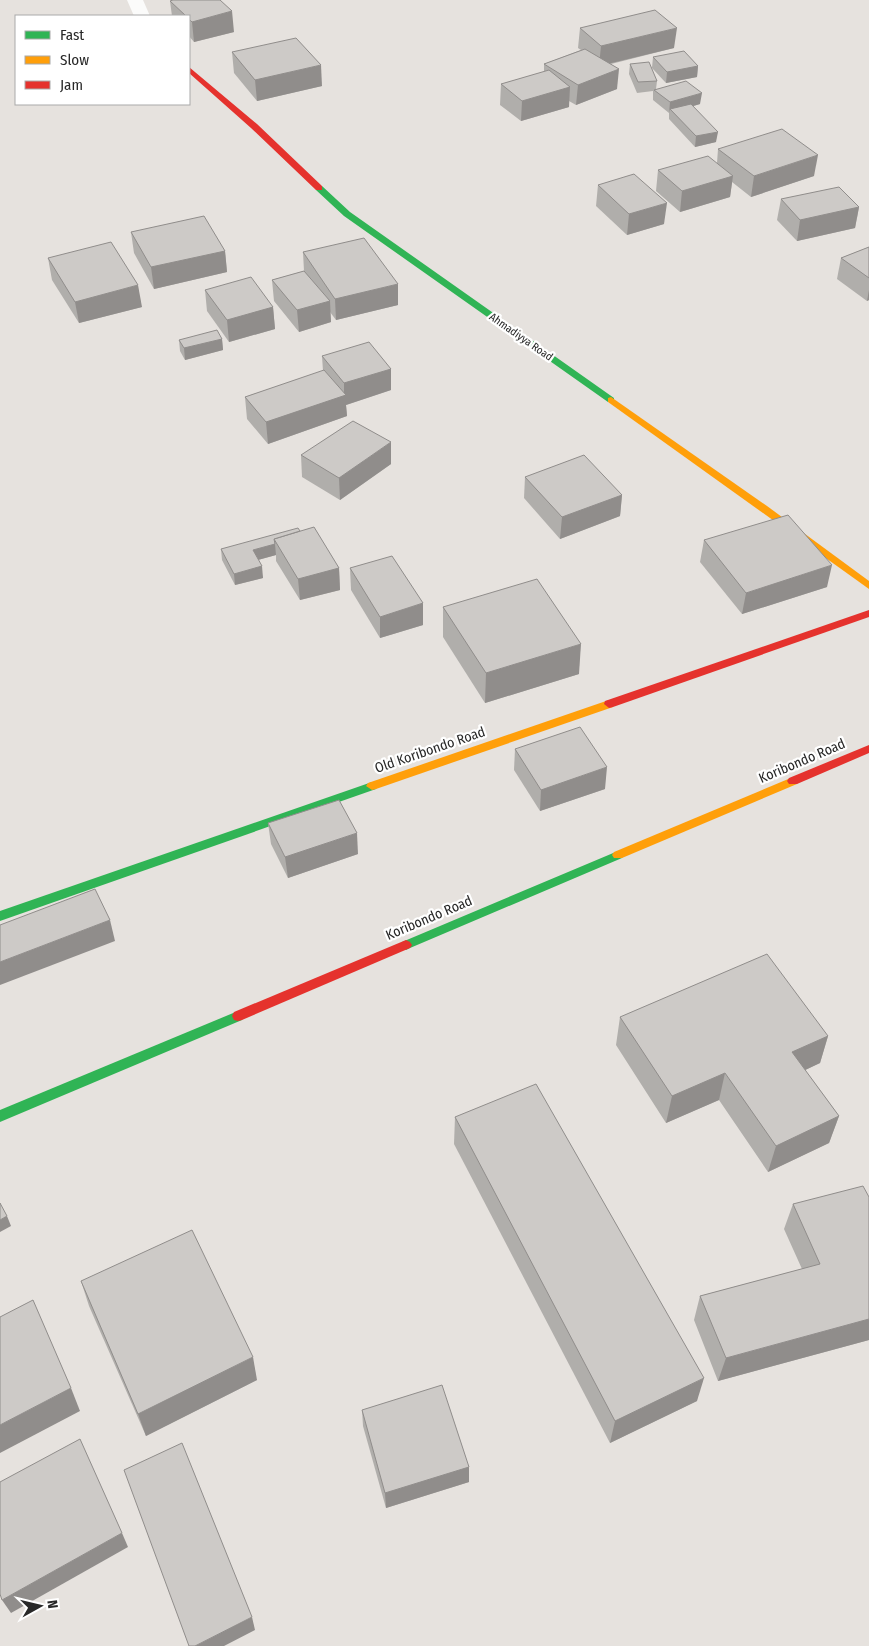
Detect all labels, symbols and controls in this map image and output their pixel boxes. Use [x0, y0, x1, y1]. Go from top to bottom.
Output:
legend [15, 15, 190, 105]
text: Fast [60, 26, 84, 44]
text: Slow [60, 51, 89, 69]
text: Jam [60, 76, 83, 94]
street label: Ahmadiyya Road [487, 310, 555, 364]
street label: Old Koribondo Road [373, 723, 487, 777]
street label: Koribondo Road [756, 735, 848, 787]
street label: Koribondo Road [383, 892, 475, 944]
north arrow [15, 1581, 65, 1631]
text: N [43, 1599, 61, 1610]

